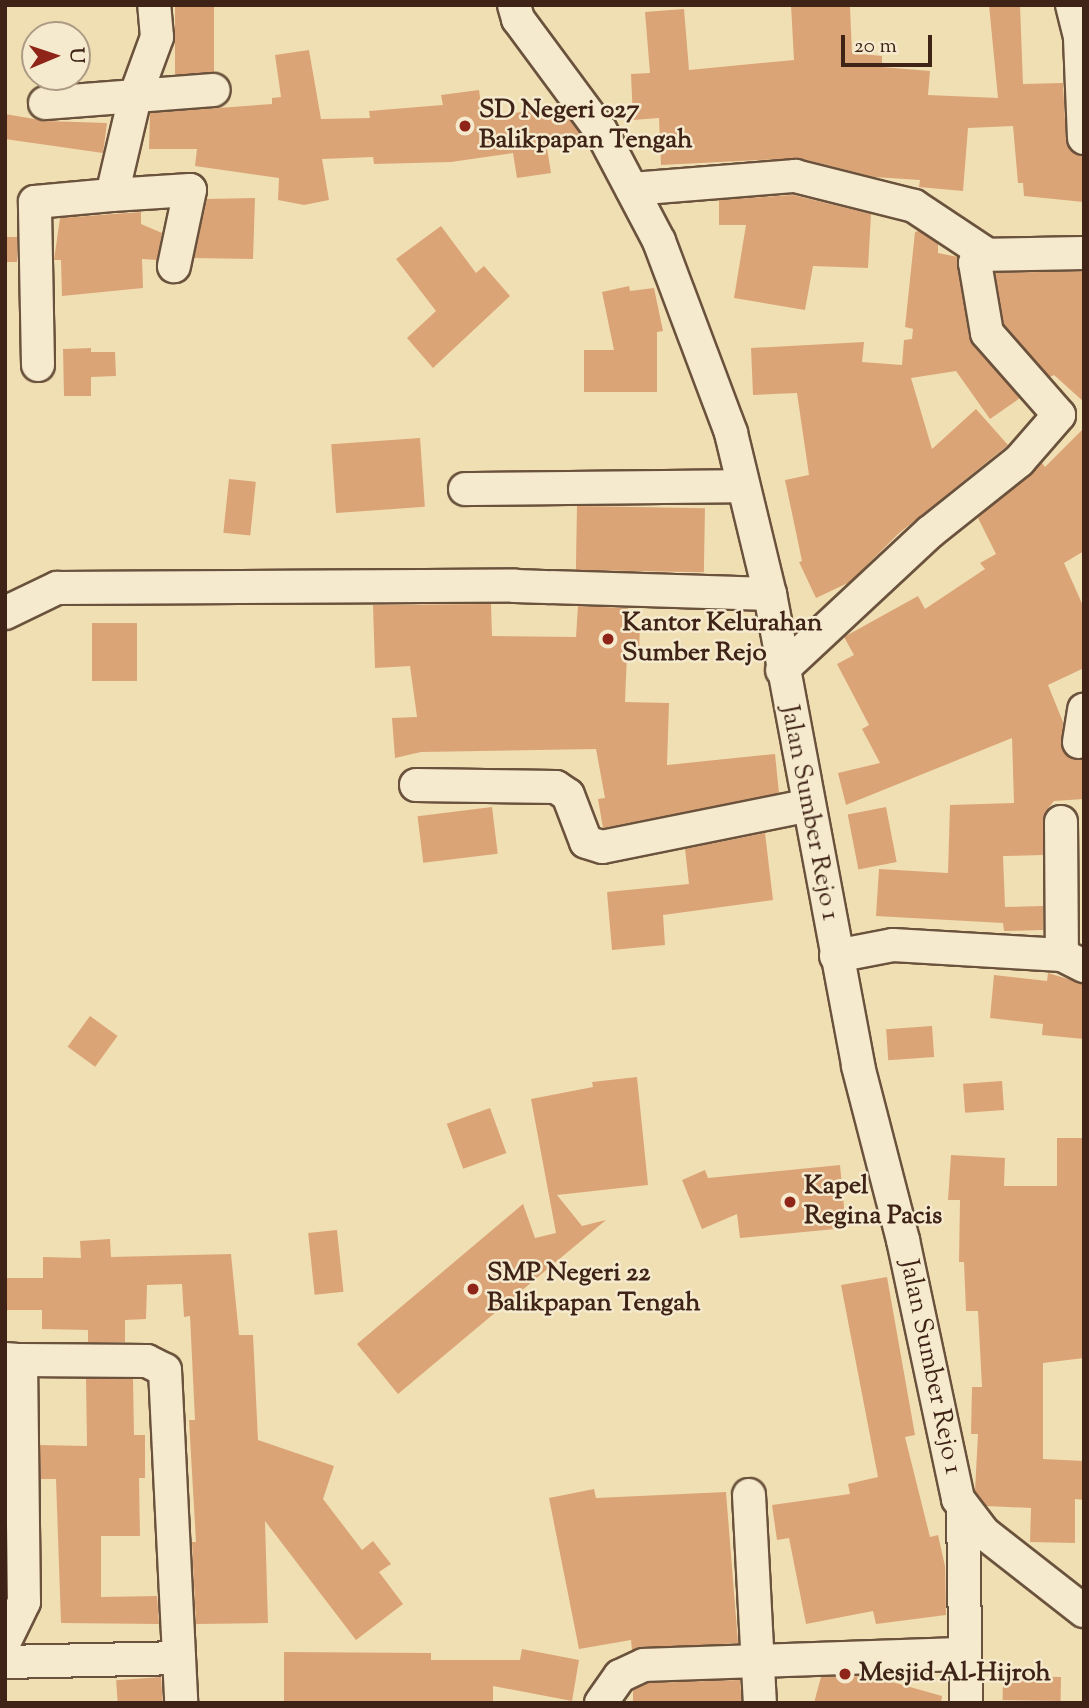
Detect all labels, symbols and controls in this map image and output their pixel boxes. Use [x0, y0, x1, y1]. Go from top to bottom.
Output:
north arrow [21, 21, 91, 91]
scale bar [844, 21, 935, 65]
text: 20 m [854, 32, 897, 62]
text: U [62, 47, 89, 64]
place label: SD Negeri 027 Balikpapan Tengah [479, 95, 693, 156]
marker: SD Negeri 027 Balikpapan Tengah [457, 118, 473, 134]
place label: Kantor Kelurahan Sumber Rejo [622, 608, 822, 670]
marker: Kantor Kelurahan Sumber Rejo [600, 631, 616, 647]
street label: Jalan Sumber Rejo 1 [773, 703, 845, 923]
place label: Kapel Regina Pacis [804, 1171, 942, 1232]
marker: Kapel Regina Pacis [782, 1194, 798, 1210]
street label: Jalan Sumber Rejo 1 [892, 1257, 968, 1477]
place label: SMP Negeri 22 Balikpapan Tengah [487, 1258, 701, 1320]
marker: SMP Negeri 22 Balikpapan Tengah [465, 1281, 481, 1297]
place label: Mesjid Al-Hijroh [859, 1658, 1051, 1690]
marker: Mesjid Al-Hijroh [837, 1666, 853, 1682]

